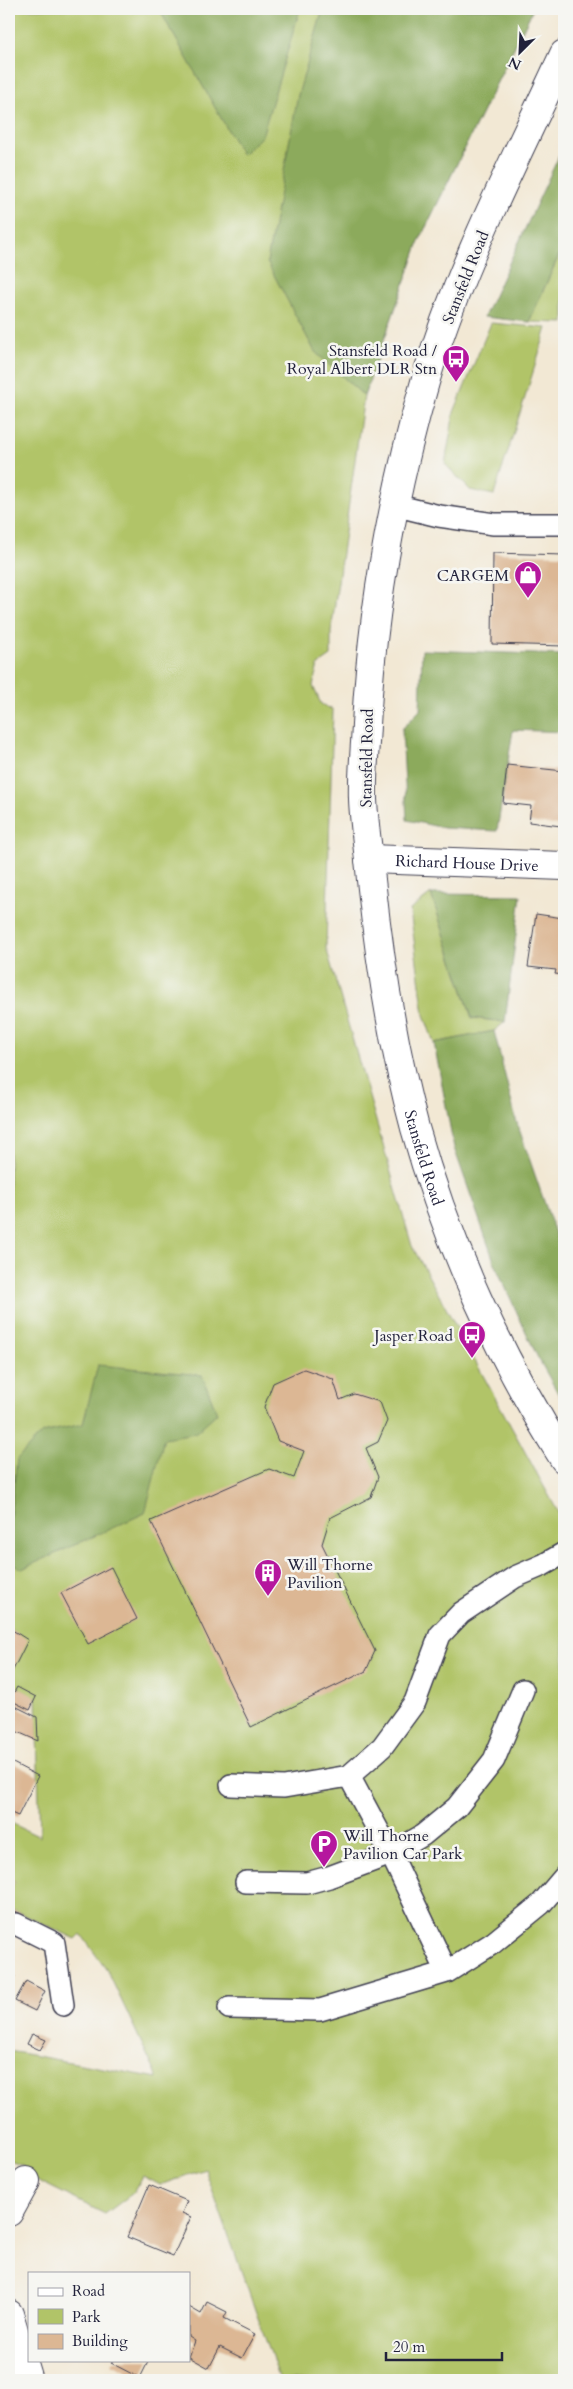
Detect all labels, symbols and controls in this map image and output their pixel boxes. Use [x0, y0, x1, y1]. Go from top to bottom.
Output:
north arrow [496, 28, 546, 78]
text: N [505, 52, 524, 75]
street label: Stansfeld Road [437, 227, 495, 327]
place label: Stansfeld Road / Royal Albert DLR Stn [287, 340, 438, 380]
bus stop icon: Stansfeld Road / Royal Albert DLR Stn [441, 344, 471, 383]
shop icon: CARGEM [513, 560, 543, 599]
place label: CARGEM [437, 565, 509, 587]
street label: Stansfeld Road [355, 708, 379, 808]
street label: Richard House Drive [395, 850, 539, 877]
street label: Stansfeld Road [399, 1108, 449, 1209]
bus stop icon: Jasper Road [457, 1320, 487, 1359]
place label: Jasper Road [372, 1325, 453, 1347]
place label: Will Thorne Pavilion [286, 1554, 373, 1594]
building icon: Will Thorne Pavilion [253, 1558, 283, 1597]
place label: Will Thorne Pavilion Car Park [342, 1825, 463, 1865]
parking icon: Will Thorne Pavilion Car Park [309, 1829, 339, 1868]
legend [28, 2272, 190, 2362]
text: Road [72, 2281, 105, 2301]
text: Park [72, 2307, 101, 2327]
scale bar [386, 2329, 502, 2361]
text: Building [72, 2331, 128, 2351]
text: 20 m [393, 2337, 425, 2357]

